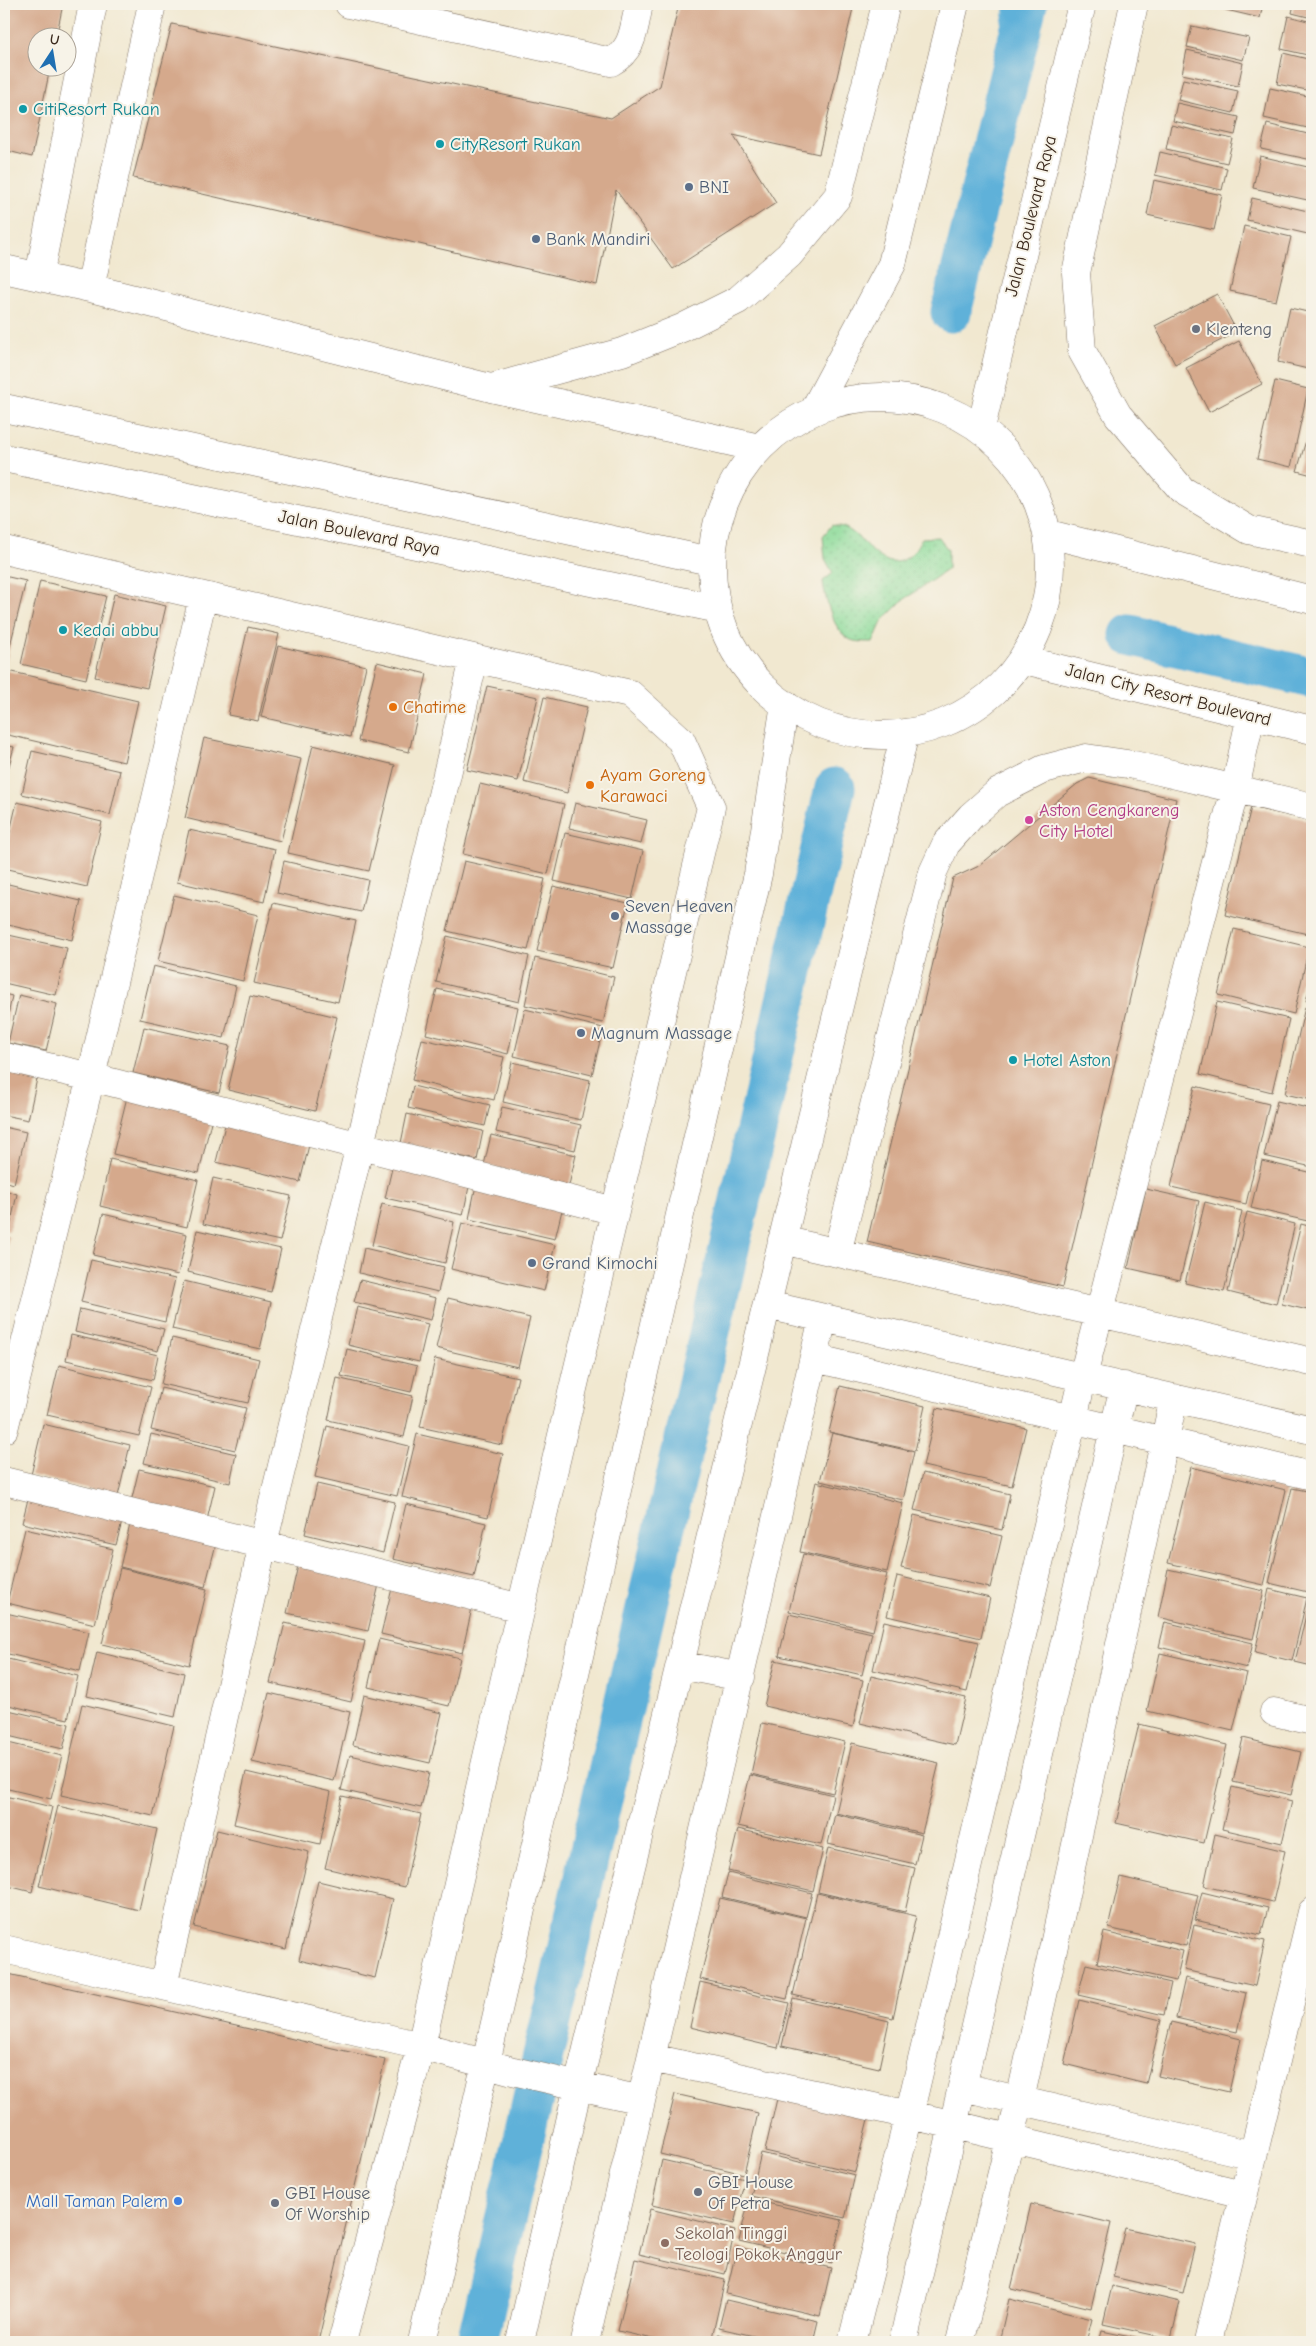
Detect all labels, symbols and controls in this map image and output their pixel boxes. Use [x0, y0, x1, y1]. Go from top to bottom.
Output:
north arrow [28, 28, 78, 78]
text: U [48, 30, 61, 49]
place label: CitiResort Rukan [33, 99, 160, 120]
marker: CitiResort Rukan [17, 103, 29, 115]
street label: Jalan Boulevard Raya [1001, 133, 1061, 299]
place label: CityResort Rukan [450, 134, 581, 155]
marker: CityResort Rukan [434, 138, 446, 150]
place label: BNI [699, 177, 729, 198]
marker: BNI [683, 181, 695, 193]
place label: Bank Mandiri [546, 229, 650, 250]
marker: Bank Mandiri [530, 233, 542, 245]
place label: Klenteng [1206, 319, 1272, 340]
marker: Klenteng [1190, 323, 1202, 335]
street label: Jalan Boulevard Raya [276, 506, 442, 560]
place label: Kedai abbu [73, 620, 159, 641]
marker: Kedai abbu [57, 624, 69, 636]
street label: Jalan City Resort Boulevard [1063, 659, 1273, 731]
place label: Chatime [403, 697, 466, 718]
marker: Chatime [387, 701, 399, 713]
place label: Ayam Goreng Karawaci [600, 765, 706, 807]
marker: Ayam Goreng Karawaci [584, 779, 596, 791]
place label: Aston Cengkareng City Hotel [1039, 800, 1180, 842]
marker: Aston Cengkareng City Hotel [1023, 814, 1035, 826]
place label: Seven Heaven Massage [625, 896, 734, 938]
marker: Seven Heaven Massage [609, 910, 621, 922]
place label: Magnum Massage [591, 1023, 732, 1044]
marker: Magnum Massage [575, 1027, 587, 1039]
place label: Hotel Aston [1023, 1050, 1111, 1071]
marker: Hotel Aston [1007, 1054, 1019, 1066]
place label: Grand Kimochi [542, 1253, 657, 1274]
marker: Grand Kimochi [526, 1257, 538, 1269]
place label: GBI House Of Petra [708, 2172, 793, 2214]
place label: GBI House Of Worship [285, 2183, 370, 2225]
marker: GBI House Of Petra [692, 2186, 704, 2198]
place label: Mall Taman Palem [26, 2191, 168, 2212]
marker: Mall Taman Palem [172, 2195, 184, 2207]
marker: GBI House Of Worship [269, 2197, 281, 2209]
place label: Sekolah Tinggi Teologi Pokok Anggur [675, 2223, 843, 2265]
marker: Sekolah Tinggi Teologi Pokok Anggur [659, 2237, 671, 2249]

